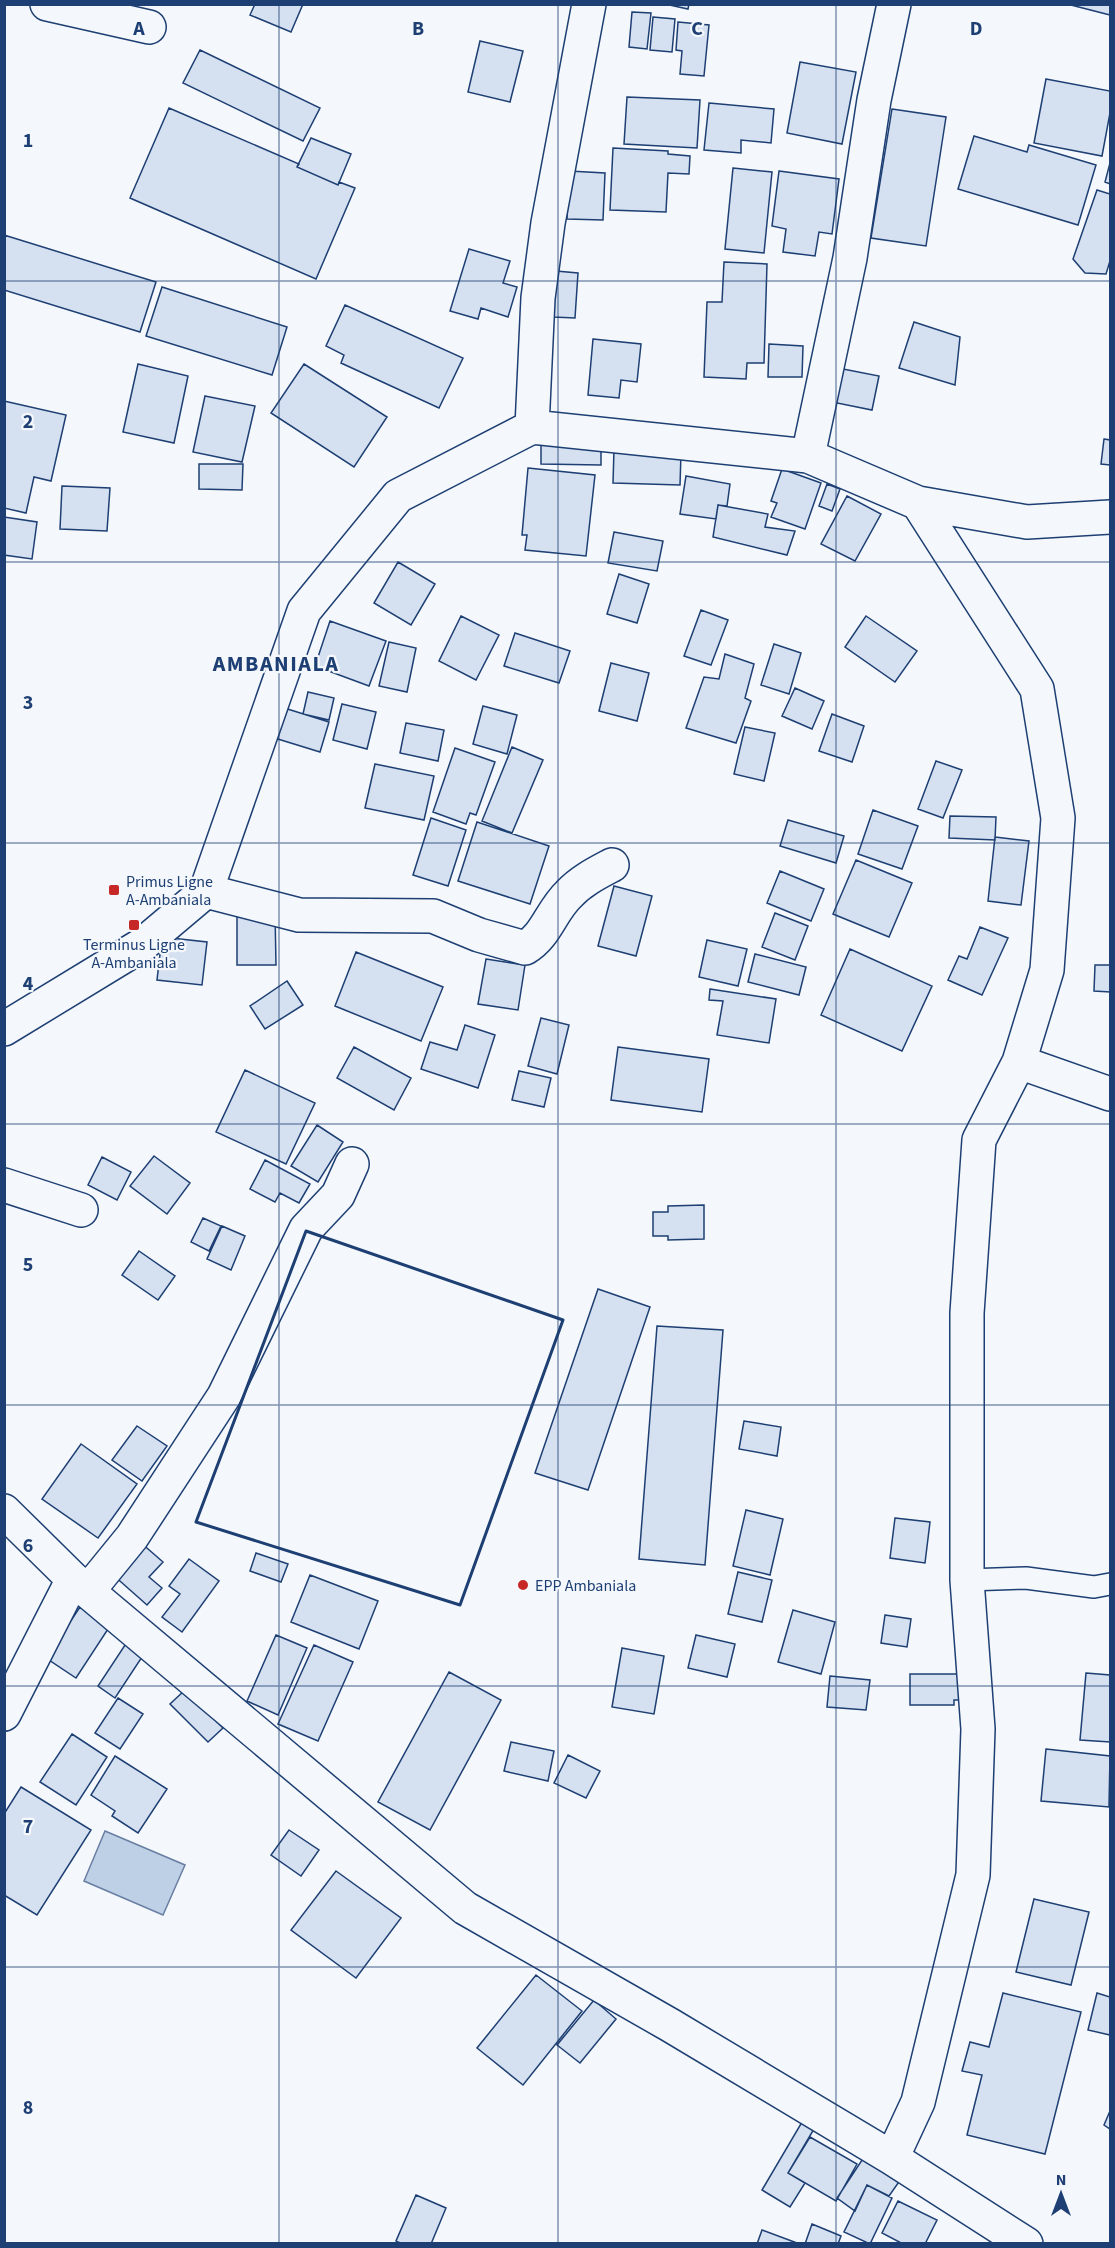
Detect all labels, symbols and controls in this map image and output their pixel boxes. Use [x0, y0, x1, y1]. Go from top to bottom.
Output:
text: A [132, 15, 145, 43]
text: B [412, 15, 424, 43]
text: C [691, 15, 703, 43]
text: D [970, 15, 982, 43]
text: 1 [23, 127, 33, 155]
text: 2 [23, 408, 33, 436]
district label: AMBANIALA [212, 648, 339, 680]
text: 3 [23, 689, 33, 717]
place label: Primus Ligne A-Ambaniala [126, 871, 213, 911]
marker: Primus Ligne A-Ambaniala [107, 883, 121, 897]
marker: Terminus Ligne A-Ambaniala [127, 918, 141, 932]
place label: Terminus Ligne A-Ambaniala [83, 934, 185, 974]
text: 4 [23, 970, 34, 998]
text: 5 [23, 1251, 33, 1279]
text: 6 [23, 1532, 33, 1560]
place label: EPP Ambaniala [535, 1575, 636, 1597]
marker: EPP Ambaniala [516, 1578, 530, 1592]
text: 7 [23, 1813, 33, 1841]
text: 8 [23, 2094, 33, 2122]
north arrow [1031, 2164, 1091, 2224]
text: N [1056, 2169, 1066, 2191]

